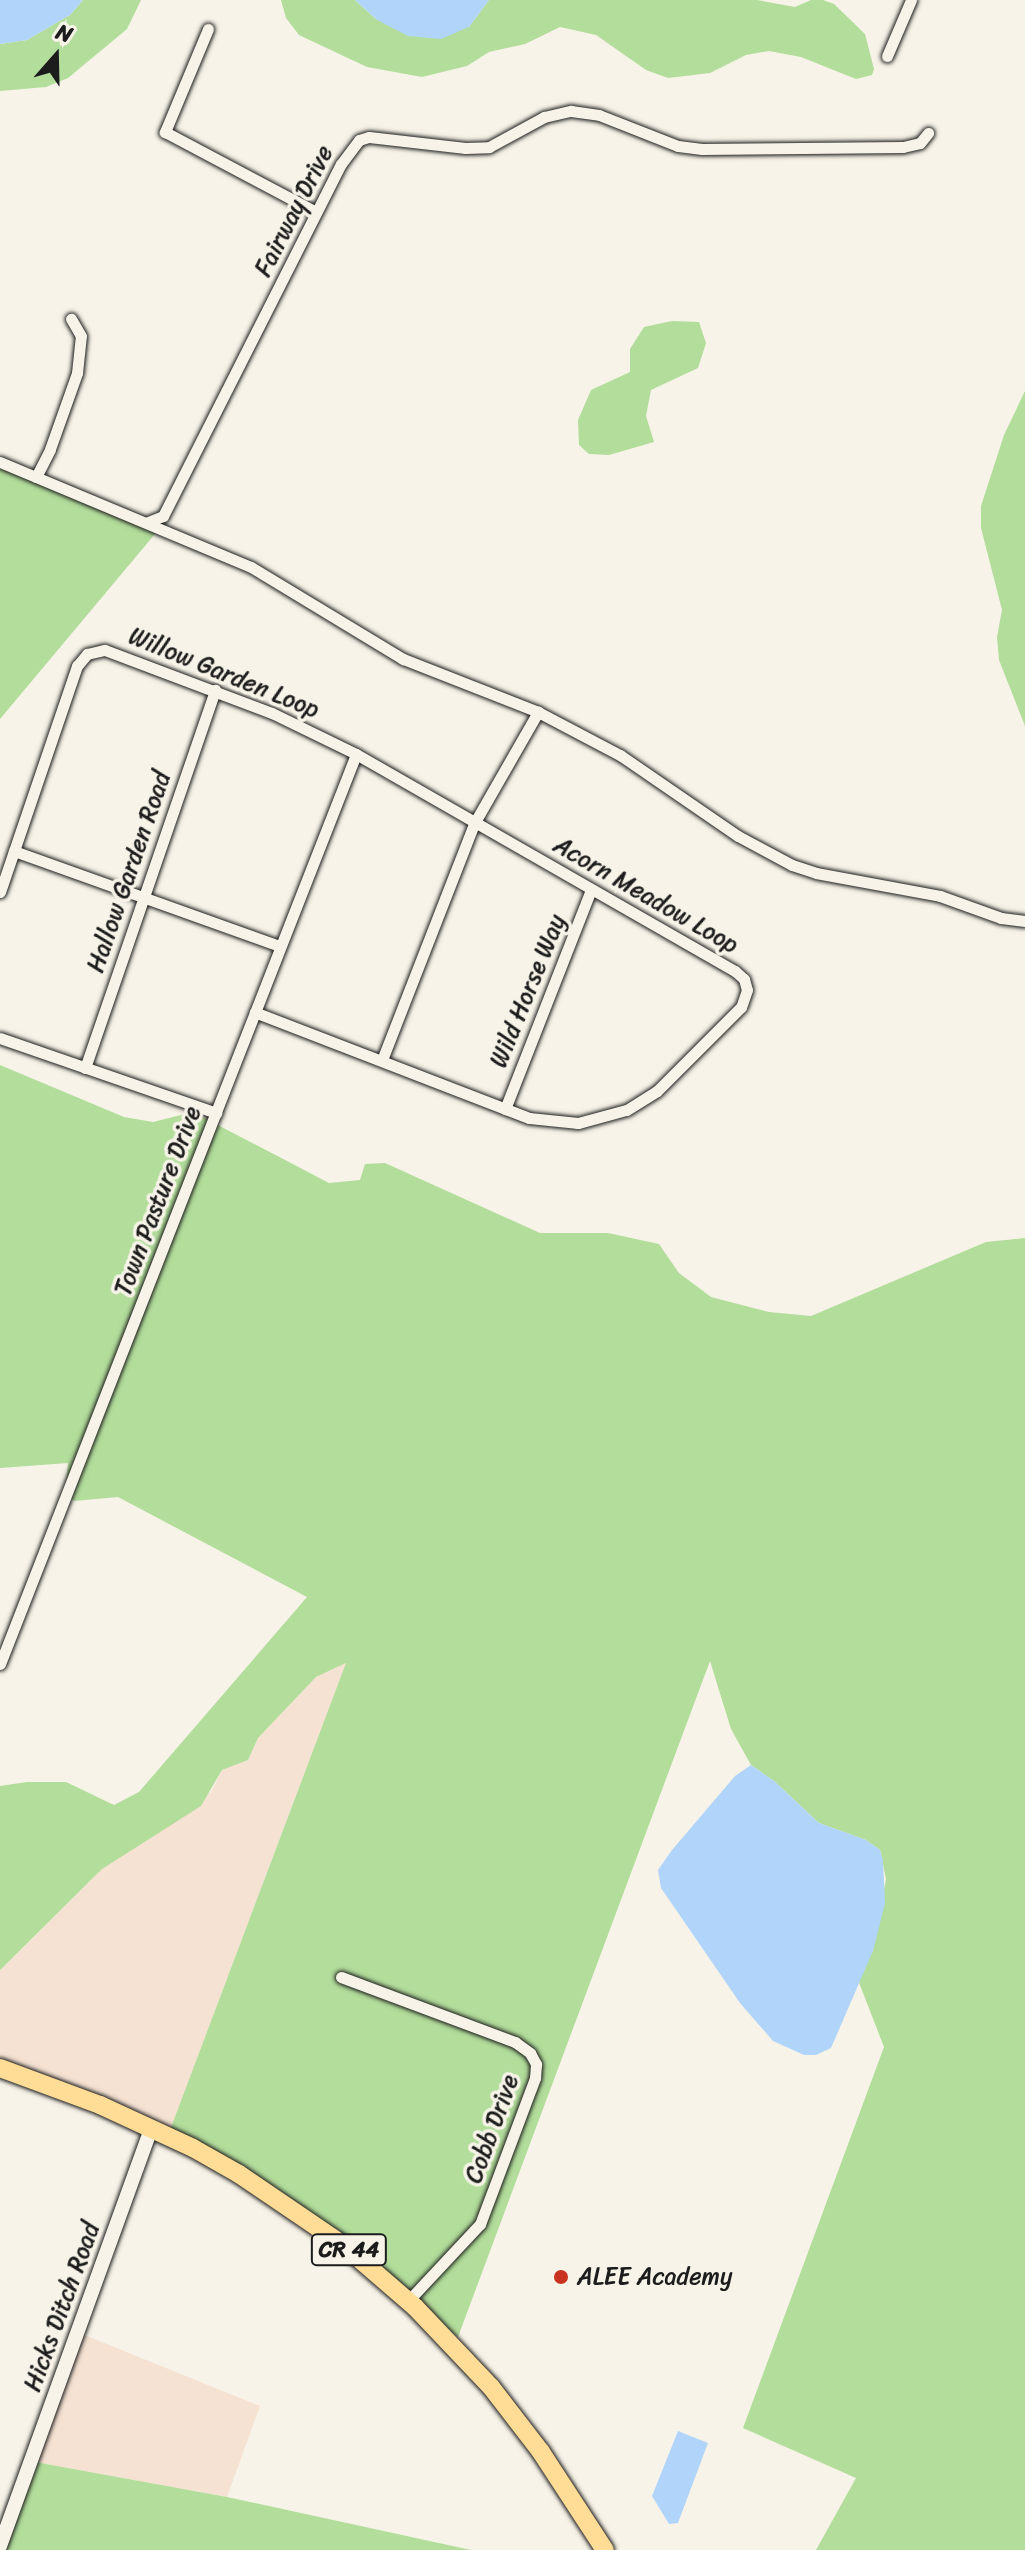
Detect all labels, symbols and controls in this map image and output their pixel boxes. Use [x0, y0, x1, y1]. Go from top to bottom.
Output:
text: N [51, 12, 78, 54]
north arrow [16, 16, 96, 96]
street label: Fairway Drive [249, 141, 339, 281]
street label: Willow Garden Loop [124, 622, 324, 724]
street label: Hallow Garden Road [81, 768, 177, 976]
street label: Acorn Meadow Loop [549, 830, 743, 960]
street label: Wild Horse Way [484, 910, 572, 1072]
street label: Town Pasture Drive [108, 1101, 208, 1301]
street label: Cobb Drive [459, 2071, 525, 2187]
street label: Hicks Ditch Road [18, 2218, 106, 2396]
road number: CR 44 [309, 2232, 389, 2268]
place label: ALEE Academy [577, 2263, 732, 2291]
marker: ALEE Academy [552, 2268, 570, 2286]

